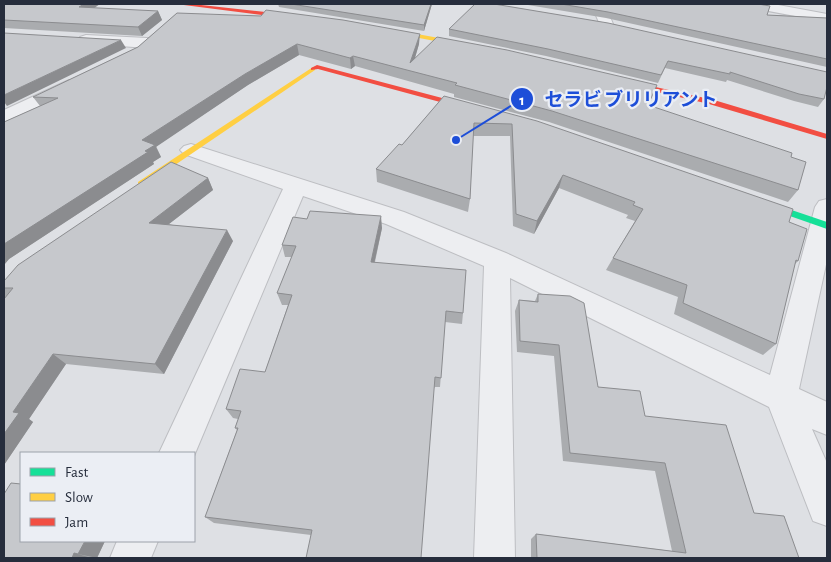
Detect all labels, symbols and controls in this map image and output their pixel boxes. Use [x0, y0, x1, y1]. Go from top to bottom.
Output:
callout: セラビ ブリリアント [509, 82, 728, 116]
text: セラビ ブリリアント [544, 89, 718, 110]
text: 1 [519, 93, 525, 108]
legend [20, 452, 195, 542]
text: Fast [65, 465, 89, 480]
text: Slow [65, 490, 93, 505]
text: Jam [65, 515, 88, 530]

